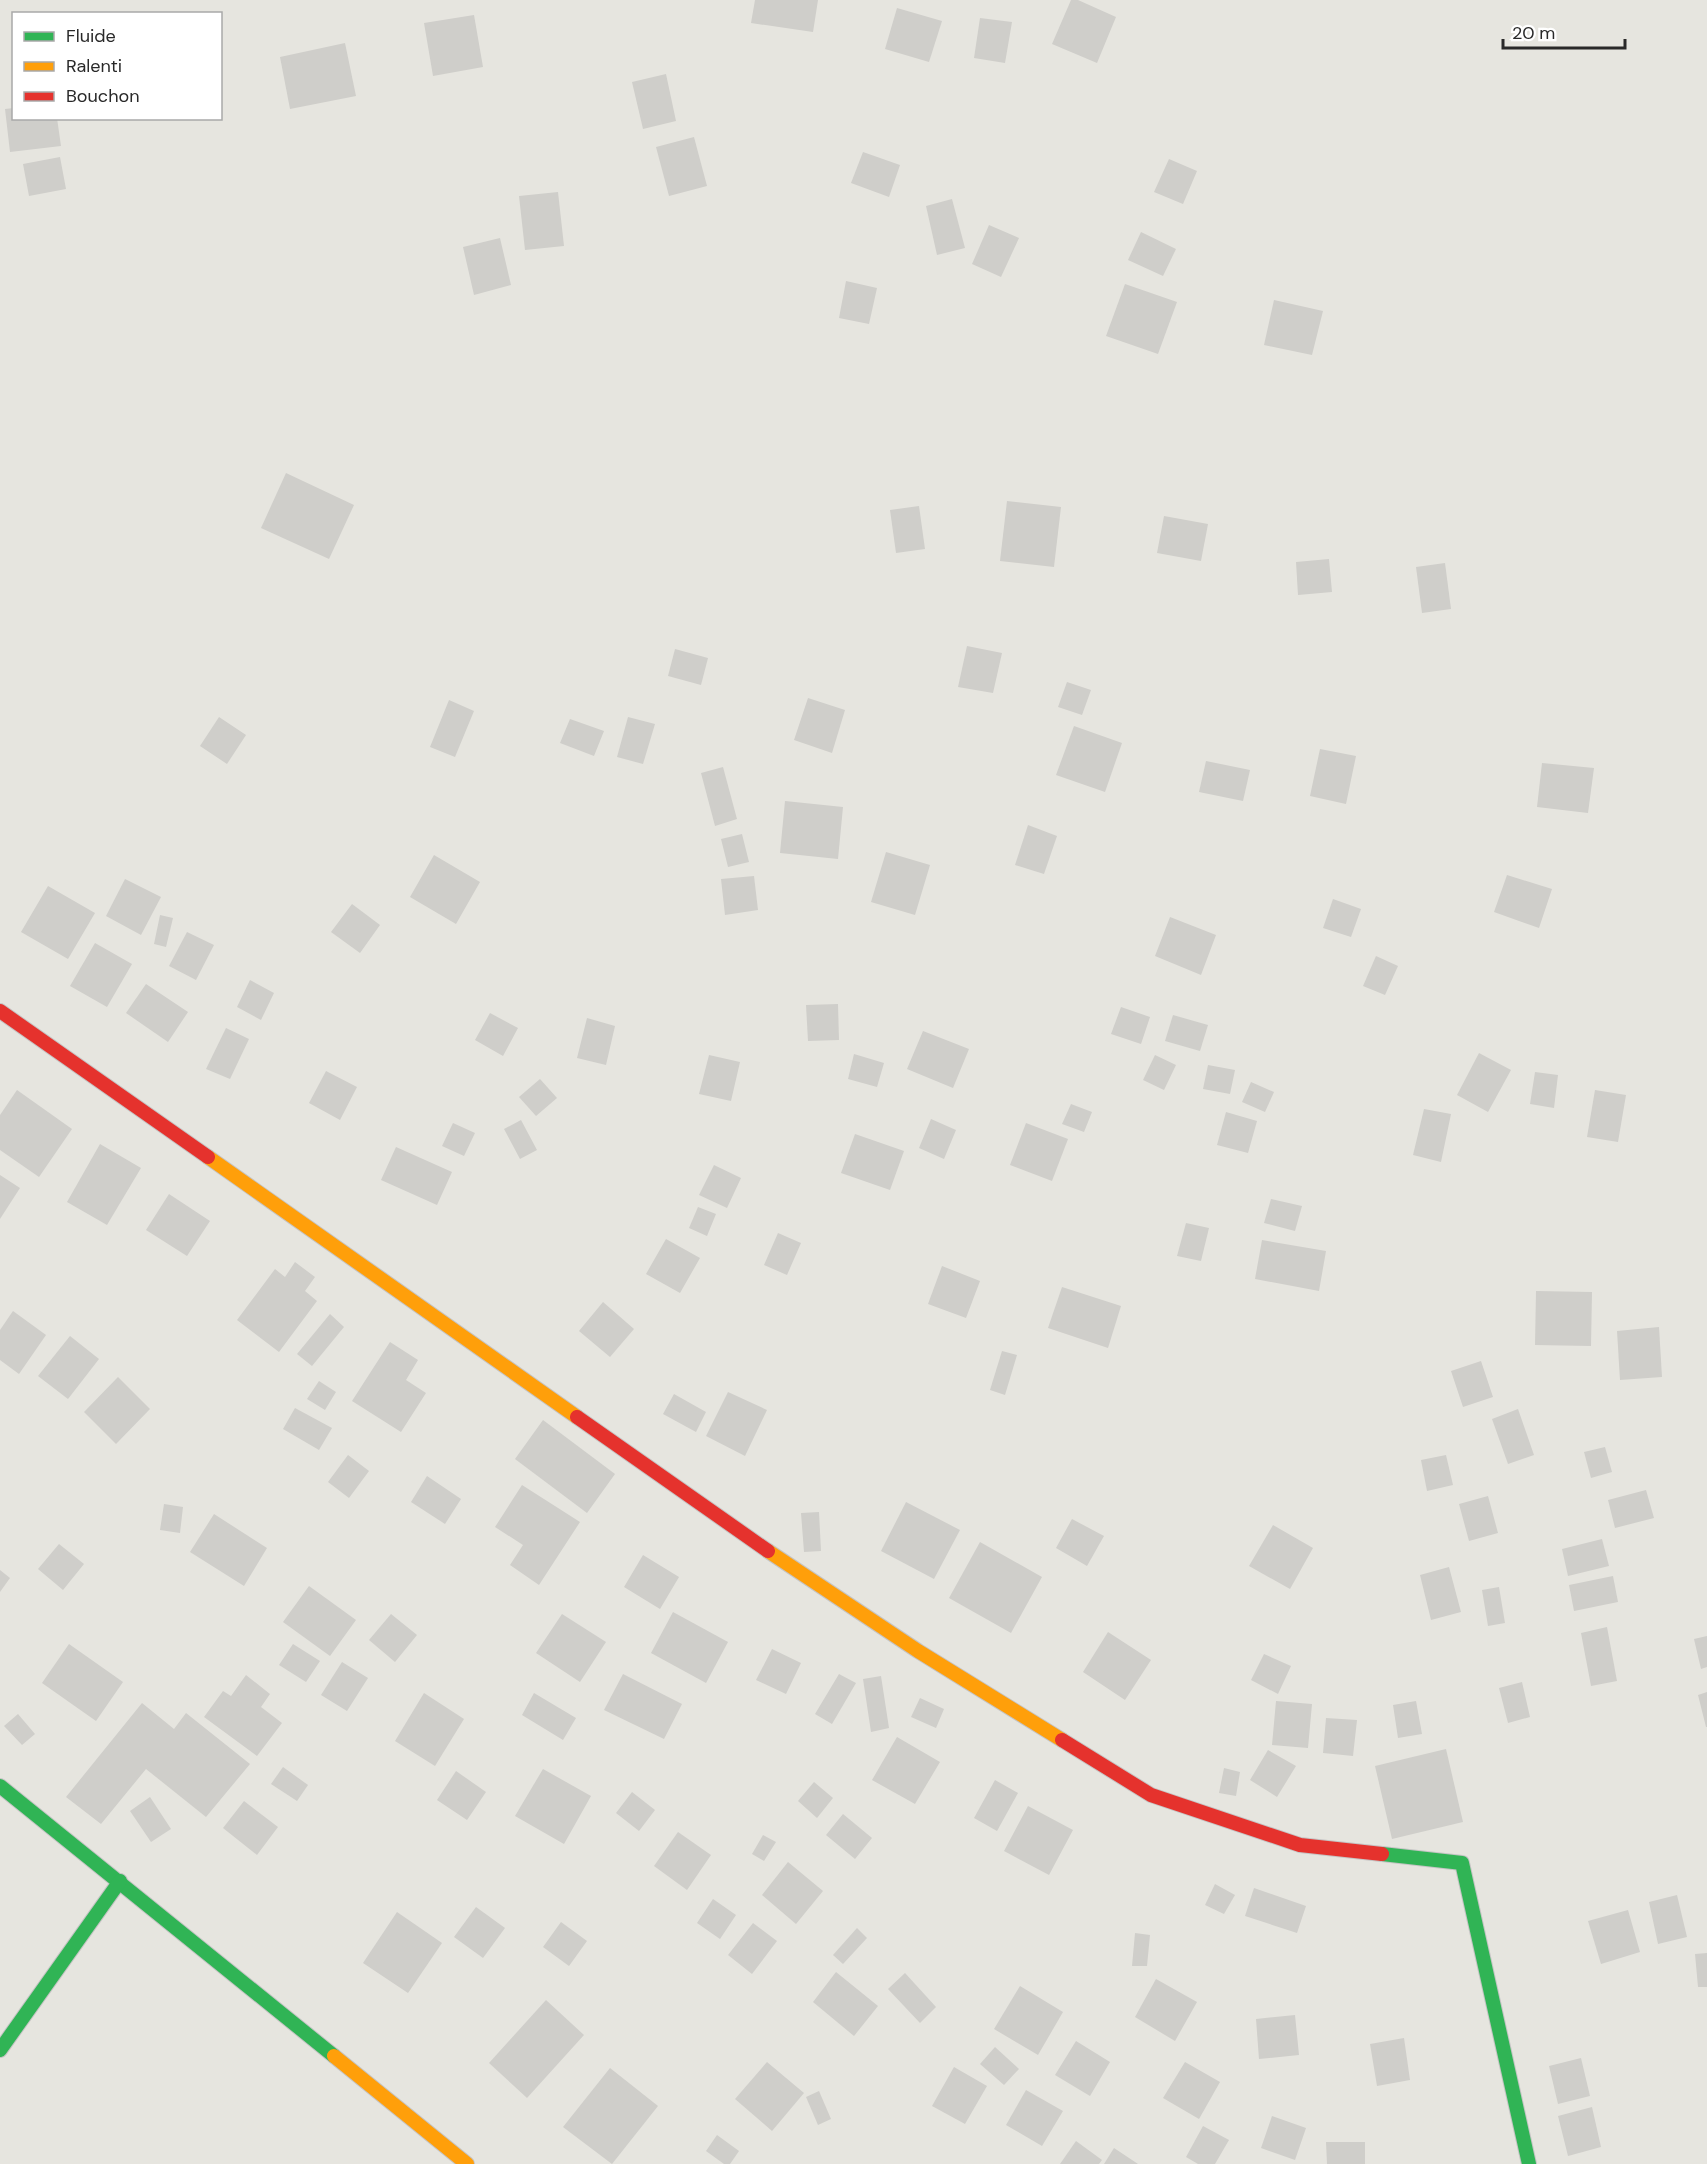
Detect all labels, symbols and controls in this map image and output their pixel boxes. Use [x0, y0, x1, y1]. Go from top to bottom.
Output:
legend [12, 12, 222, 120]
scale bar [1503, 12, 1624, 50]
text: 20 m [1512, 21, 1555, 45]
text: Fluide [66, 24, 116, 48]
text: Ralenti [66, 54, 122, 78]
text: Bouchon [66, 84, 140, 108]

